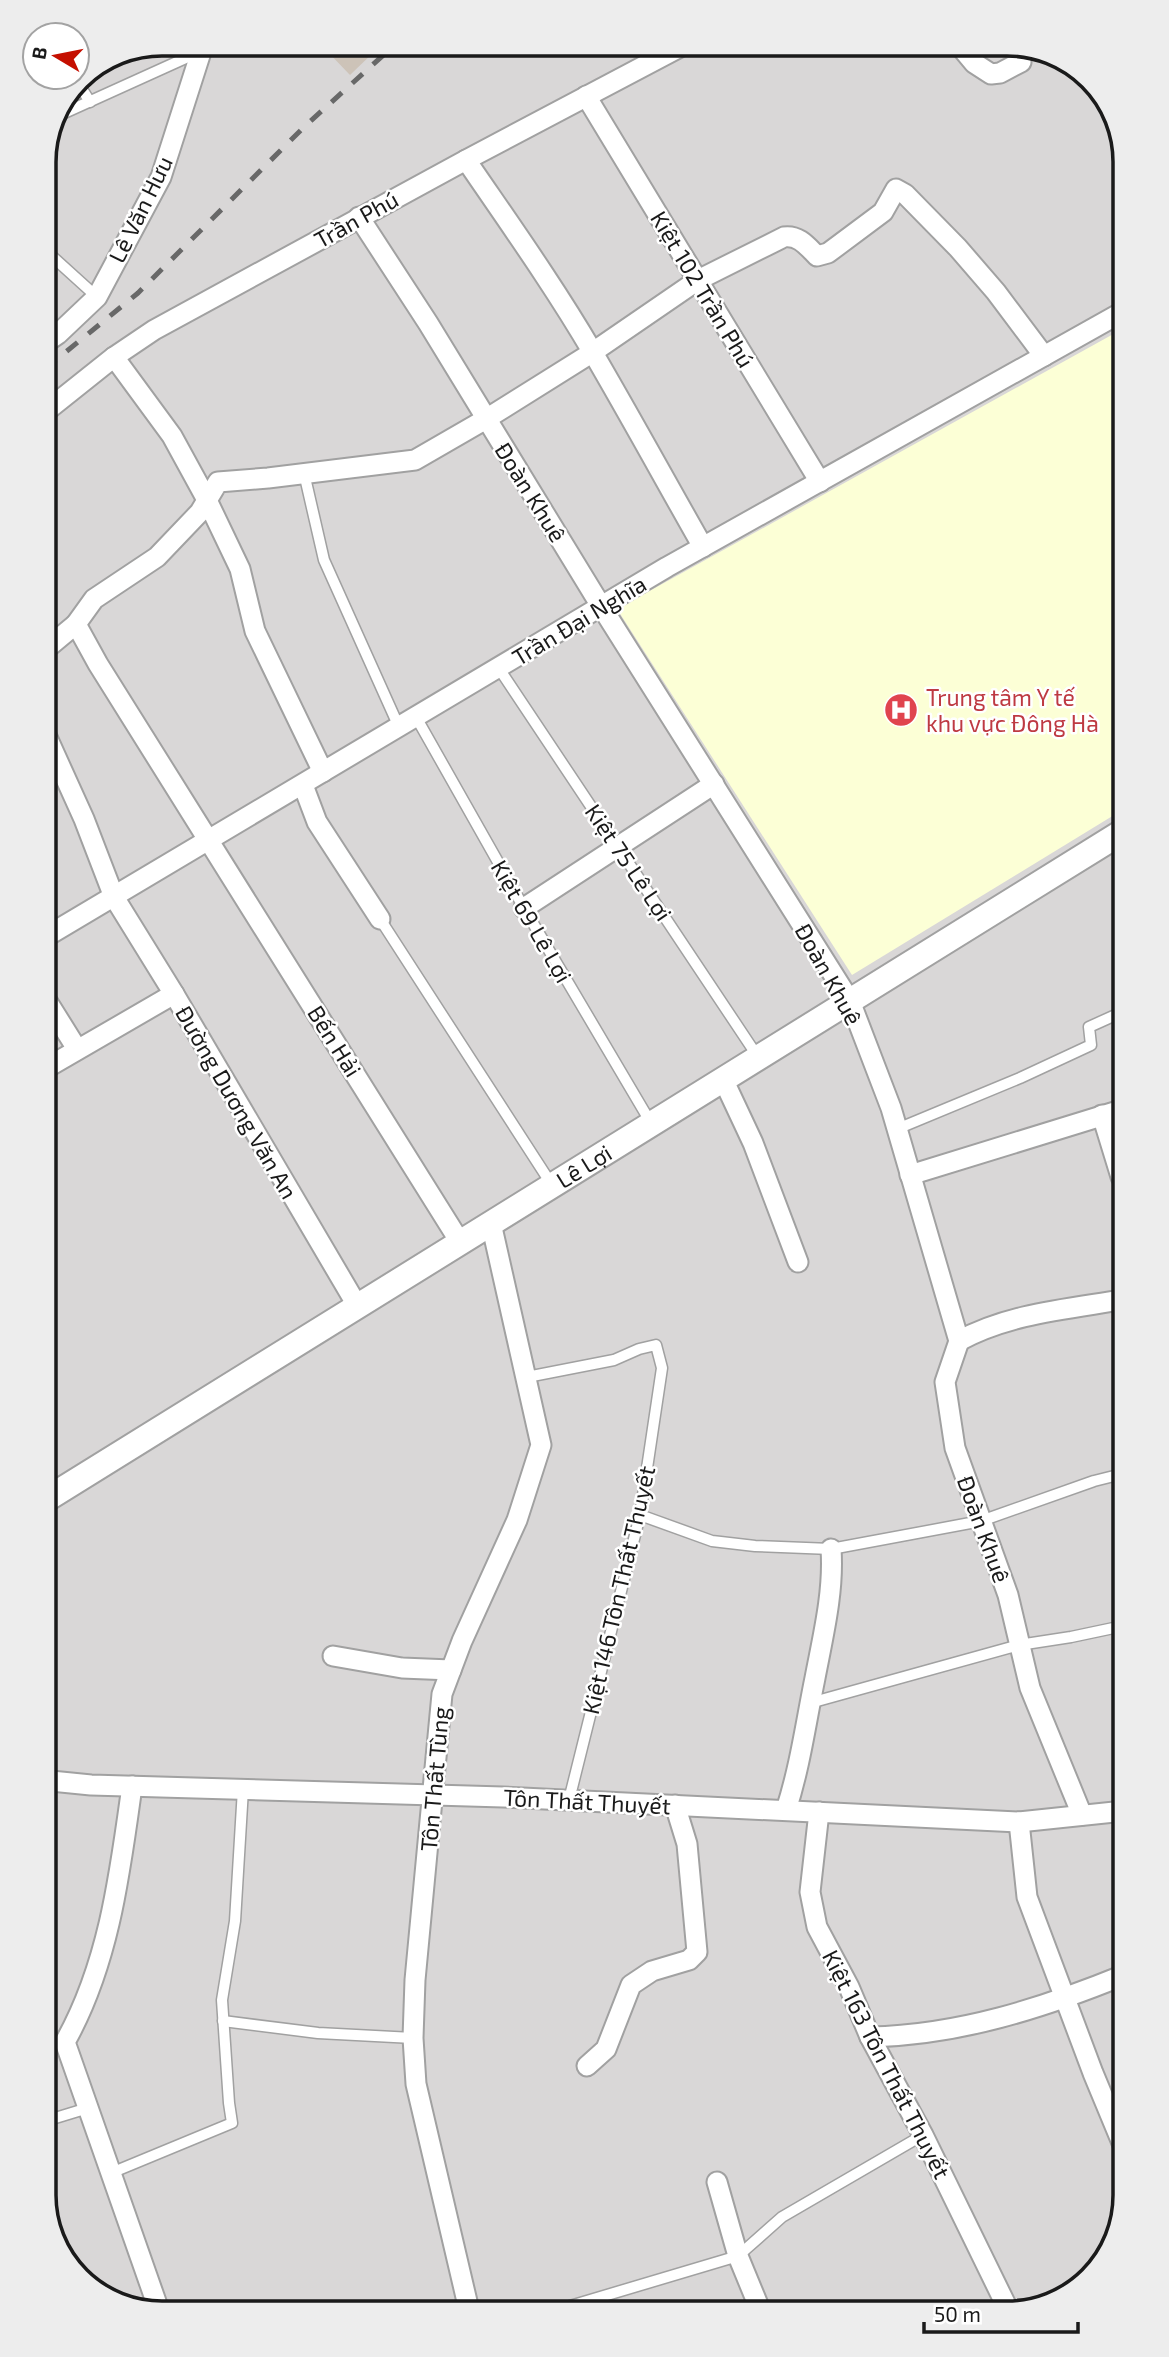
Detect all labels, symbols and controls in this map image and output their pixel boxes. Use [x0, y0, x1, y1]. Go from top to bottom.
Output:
north arrow [21, 21, 91, 91]
text: B [26, 45, 51, 61]
street label: Lê Văn Hưu [102, 151, 178, 267]
street label: Trần Phú [309, 185, 403, 253]
street label: Kiệt 102 Trần Phú [645, 206, 761, 372]
street label: Đoàn Khuê [489, 437, 573, 547]
street label: Trần Đại Nghĩa [507, 569, 651, 671]
place label: Trung tâm Y tế khu vực Đông Hà [926, 683, 1099, 737]
hospital icon: Trung tâm Y tế khu vực Đông Hà [882, 691, 920, 729]
street label: Kiệt 75 Lê Lợi [580, 798, 678, 926]
street label: Kiệt 69 Lê Lợi [486, 855, 578, 987]
street label: Đoàn Khuê [790, 918, 868, 1030]
street label: Đường Dương Văn An [170, 1000, 304, 1204]
street label: Bến Hải [302, 1000, 368, 1082]
street label: Lê Lợi [551, 1138, 617, 1194]
street label: Kiệt 146 Tôn Thất Thuyết [576, 1463, 660, 1717]
street label: Đoàn Khuê [952, 1472, 1016, 1586]
street label: Tôn Thất Tùng [414, 1705, 454, 1853]
street label: Tôn Thất Thuyết [503, 1783, 672, 1819]
street label: Kiệt 163 Tôn Thất Thuyết [817, 1945, 957, 2183]
scale bar [924, 2290, 1078, 2334]
text: 50 m [934, 2301, 981, 2326]

